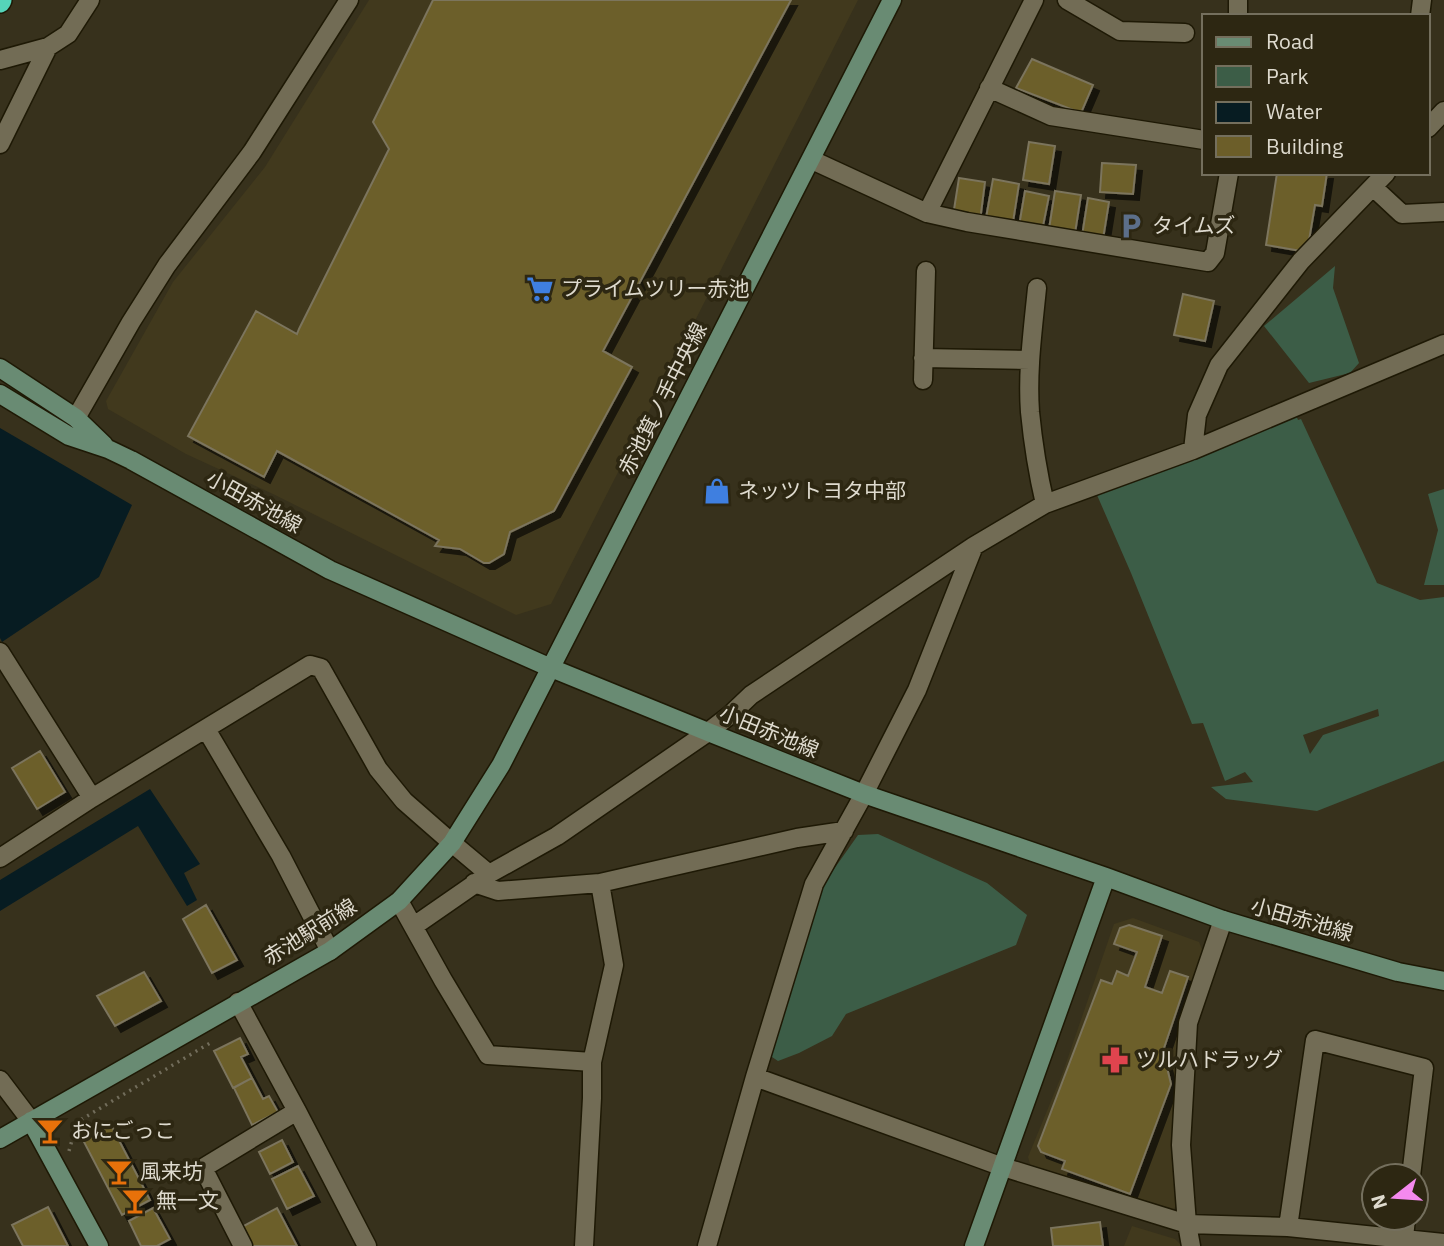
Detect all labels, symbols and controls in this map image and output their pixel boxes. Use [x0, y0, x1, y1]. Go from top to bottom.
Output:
legend [1202, 14, 1430, 175]
text: Road [1266, 27, 1314, 55]
text: Park [1266, 62, 1309, 90]
text: Water [1266, 97, 1323, 125]
text: Building [1266, 132, 1343, 160]
parking icon: タイムズ [1116, 211, 1146, 241]
place label: タイムズ [1152, 211, 1236, 239]
supermarket icon: プライムツリー赤池 [525, 274, 555, 304]
place label: プライムツリー赤池 [561, 274, 750, 302]
street label: 赤池箕ノ手中央線 [611, 317, 713, 480]
street label: 小田赤池線 [202, 463, 307, 539]
shop icon: ネッツトヨタ中部 [702, 476, 732, 506]
place label: ネッツトヨタ中部 [738, 476, 906, 504]
street label: 小田赤池線 [715, 698, 823, 764]
street label: 赤池駅前線 [258, 891, 361, 971]
street label: 小田赤池線 [1248, 891, 1357, 947]
pharmacy icon: ツルハドラッグ [1100, 1045, 1130, 1075]
place label: ツルハドラッグ [1136, 1045, 1283, 1073]
bar icon: おにごっこ [35, 1116, 65, 1146]
place label: おにごっこ [71, 1116, 176, 1144]
bar icon: 風来坊 [104, 1157, 134, 1187]
place label: 風来坊 [140, 1157, 203, 1185]
north arrow [1360, 1162, 1430, 1232]
bar icon: 無一文 [120, 1186, 150, 1216]
place label: 無一文 [156, 1186, 219, 1214]
text: N [1365, 1192, 1392, 1212]

